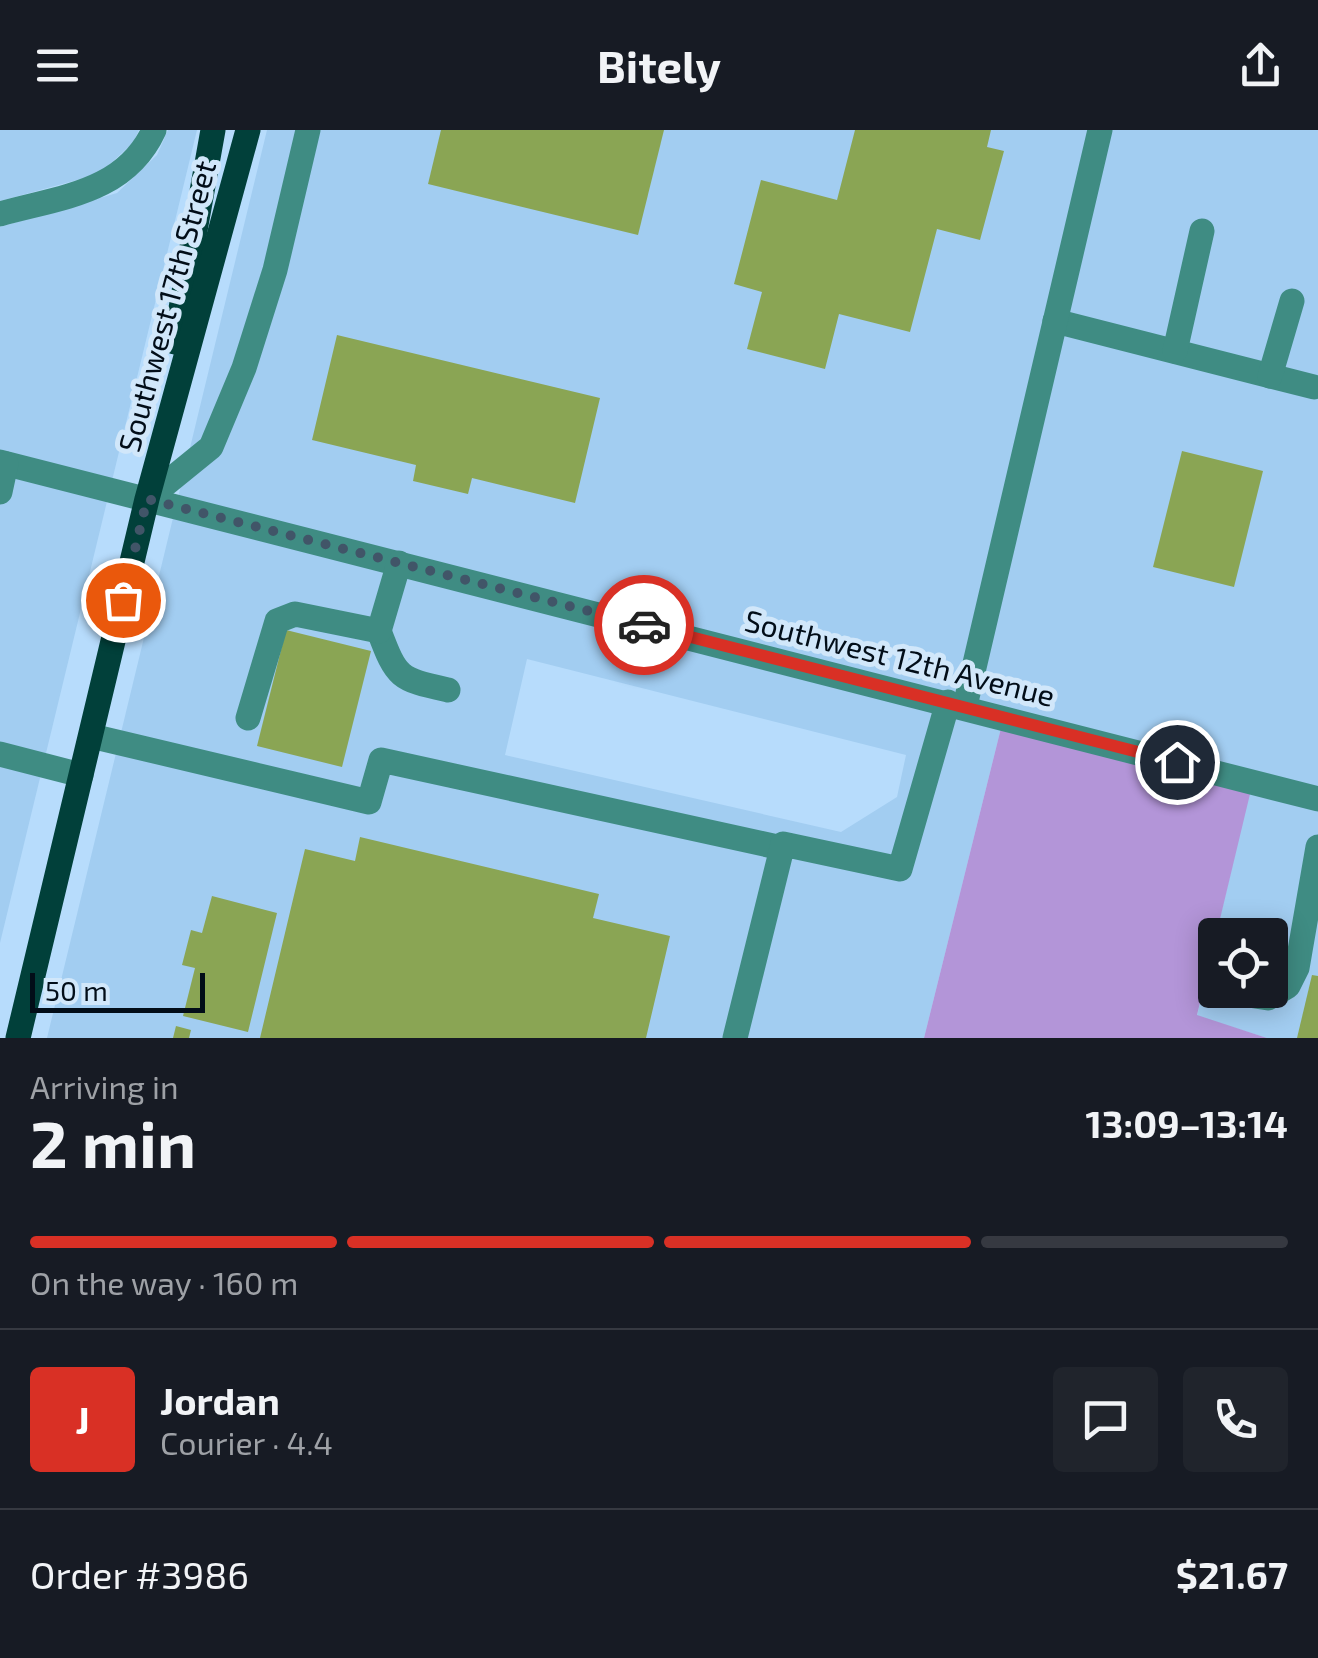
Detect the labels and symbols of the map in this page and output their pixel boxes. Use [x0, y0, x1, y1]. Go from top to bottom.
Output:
street label: Southwest 17th Street [110, 156, 222, 456]
pin [81, 558, 166, 643]
courier [594, 575, 694, 675]
street label: Southwest 12th Avenue [741, 601, 1059, 713]
pin [1135, 720, 1220, 805]
scale bar [30, 968, 205, 1013]

